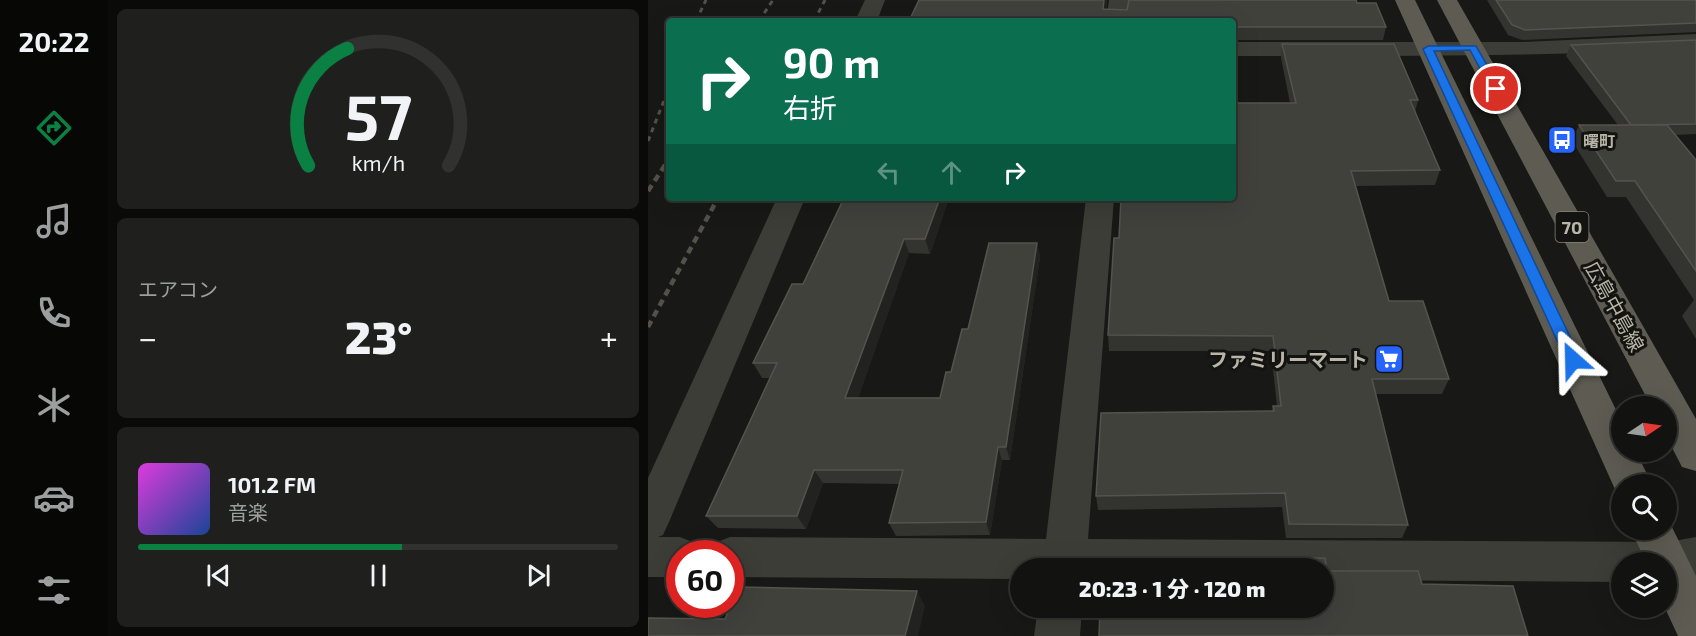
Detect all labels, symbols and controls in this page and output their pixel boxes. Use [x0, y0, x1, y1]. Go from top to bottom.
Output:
text: 20:22 [18, 25, 90, 57]
text: 90 m [783, 36, 880, 86]
icon: right [684, 42, 762, 120]
pin [1470, 63, 1521, 114]
icon: arrive [1479, 72, 1512, 105]
text: 57 [344, 78, 412, 153]
text: 右折 [783, 91, 837, 123]
icon: directions [33, 107, 75, 149]
bus stop icon: 曙町 [1546, 124, 1578, 156]
place label: 曙町 [1583, 131, 1615, 150]
text: km/h [351, 150, 405, 175]
icon: left [872, 156, 905, 189]
icon: ahead [935, 156, 968, 189]
icon: right [998, 156, 1031, 189]
icon: music [33, 200, 75, 242]
road number: 70 [1556, 212, 1588, 242]
street label: 広島中島線 [1580, 256, 1650, 356]
text: エアコン [138, 277, 218, 301]
icon: phone [33, 292, 75, 334]
text: 23° [345, 309, 412, 363]
text: − [138, 317, 157, 357]
text: + [600, 317, 618, 357]
position arrow [1541, 328, 1605, 392]
supermarket icon: ファミリーマート [1373, 343, 1405, 375]
place label: ファミリーマート [1208, 347, 1368, 371]
icon: climate [33, 384, 75, 426]
north arrow [1611, 396, 1677, 462]
map controls [1611, 396, 1677, 618]
text: 101.2 FM [228, 471, 316, 497]
button: search [1611, 474, 1677, 540]
icon: car [33, 477, 75, 519]
text: 音楽 [228, 500, 268, 524]
speed limit sign: 60 [666, 540, 744, 618]
button: layers [1611, 552, 1677, 618]
icon: previous [202, 559, 235, 592]
icon: pause [362, 559, 395, 592]
icon: next [522, 559, 555, 592]
icon: filters [33, 569, 75, 611]
text: 20:23 · 1 分 · 120 m [1079, 575, 1265, 601]

